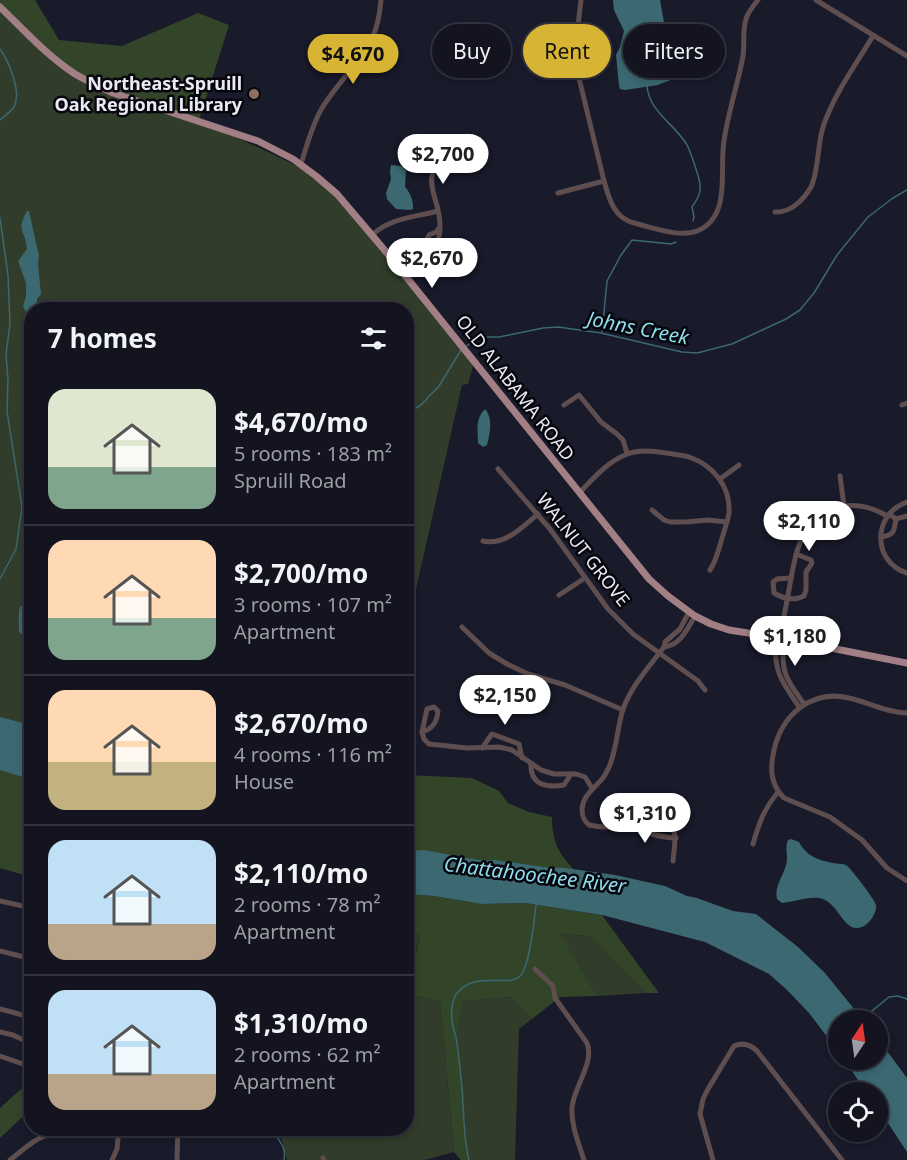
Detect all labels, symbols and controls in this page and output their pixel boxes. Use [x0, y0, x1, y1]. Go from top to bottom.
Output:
chip: Buy [432, 24, 511, 78]
chip: Rent [523, 24, 611, 78]
chip: Filters [623, 24, 725, 78]
pin: $4,670 [304, 34, 402, 85]
text: $4,670 [322, 40, 384, 67]
place label: Northeast-Spruill Oak Regional Library [54, 71, 243, 116]
marker: Northeast-Spruill Oak Regional Library [247, 87, 261, 101]
pin: $2,700 [394, 134, 492, 185]
text: $2,700 [412, 140, 474, 167]
pin: $2,670 [383, 238, 481, 289]
text: $2,670 [401, 244, 463, 271]
water label: Johns Creek [581, 304, 692, 351]
street label: OLD ALABAMA ROAD [451, 309, 580, 465]
text: 7 homes [48, 320, 157, 356]
icon: filters [357, 322, 390, 355]
text: $4,670/mo [234, 404, 368, 440]
icon: home [96, 413, 168, 485]
text: 5 rooms · 183 m² [234, 440, 392, 467]
text: Spruill Road [234, 467, 347, 494]
street label: WALNUT GROVE [532, 488, 636, 611]
pin: $2,110 [760, 501, 858, 552]
text: $2,110 [778, 507, 840, 534]
text: $2,700/mo [234, 555, 368, 591]
icon: home [96, 564, 168, 636]
text: 3 rooms · 107 m² [234, 591, 392, 618]
pin: $1,180 [746, 616, 844, 667]
text: Apartment [234, 618, 335, 645]
text: $1,180 [764, 622, 826, 649]
pin: $2,150 [456, 675, 554, 726]
text: $2,150 [474, 681, 536, 708]
text: $2,670/mo [234, 705, 368, 741]
icon: home [96, 714, 168, 786]
text: 4 rooms · 116 m² [234, 741, 392, 768]
text: House [234, 768, 294, 795]
pin: $1,310 [596, 793, 694, 844]
text: $1,310 [614, 799, 676, 826]
water label: Chattahoochee River [443, 850, 629, 899]
text: $2,110/mo [234, 855, 368, 891]
icon: home [96, 864, 168, 936]
text: 2 rooms · 78 m² [234, 891, 381, 918]
text: Apartment [234, 918, 335, 945]
text: $1,310/mo [234, 1005, 368, 1041]
north arrow [828, 1010, 888, 1070]
map controls [828, 1010, 888, 1142]
icon: home [96, 1014, 168, 1086]
text: 2 rooms · 62 m² [234, 1041, 381, 1068]
text: Apartment [234, 1068, 335, 1095]
button: locate [828, 1082, 888, 1142]

